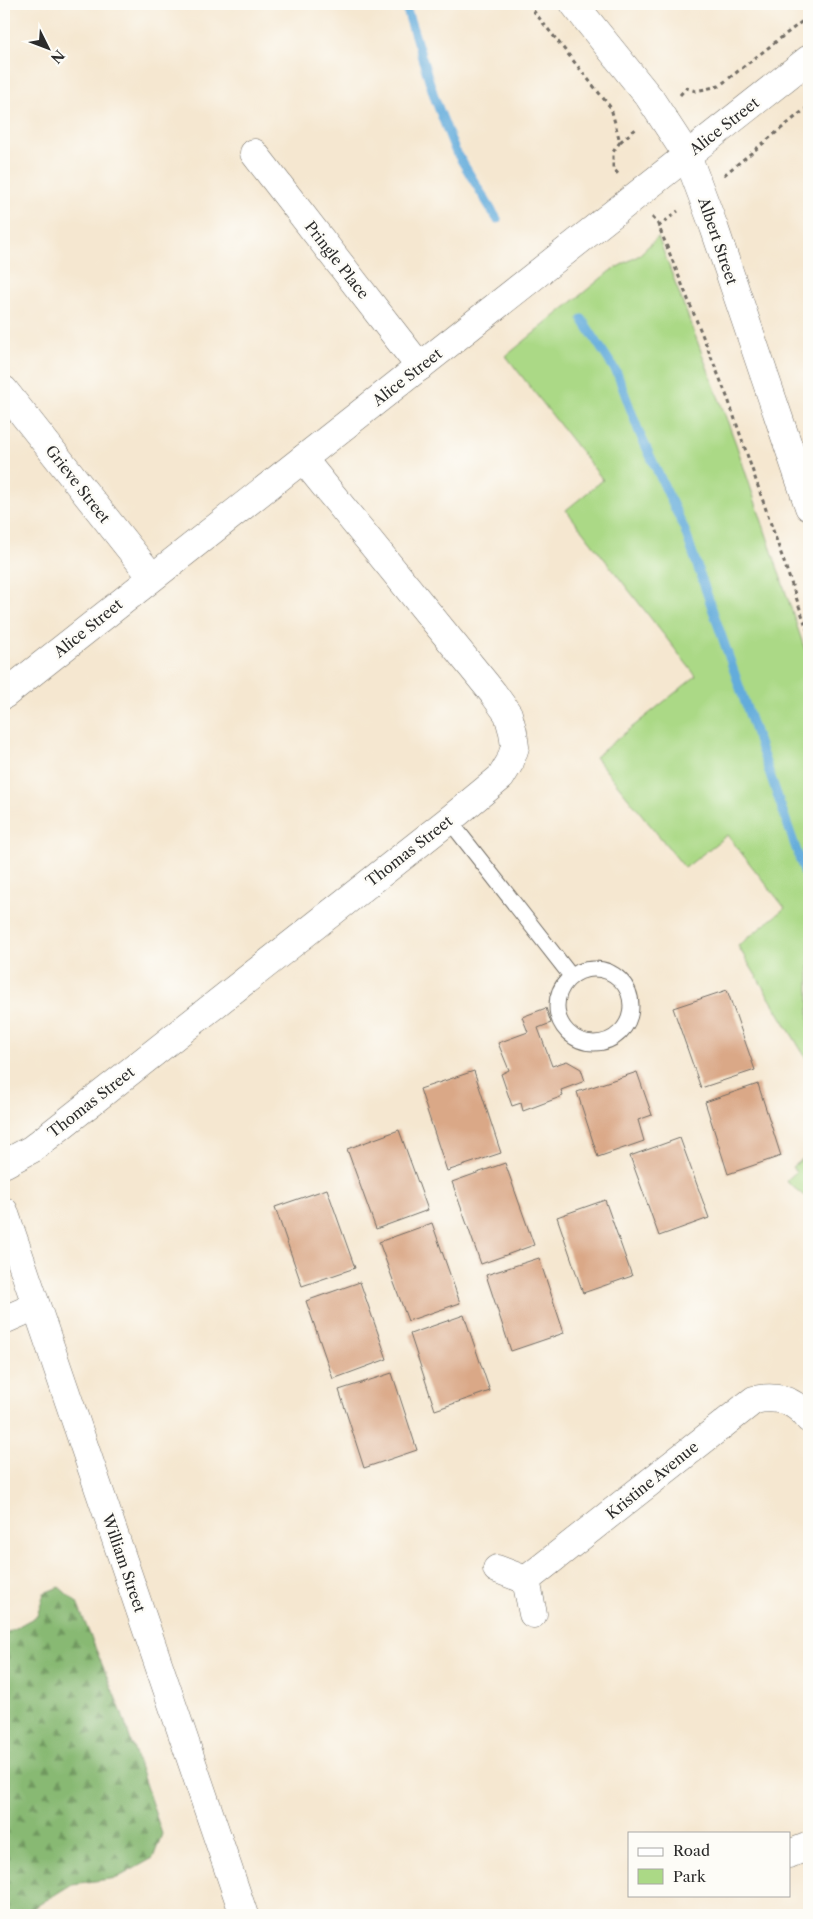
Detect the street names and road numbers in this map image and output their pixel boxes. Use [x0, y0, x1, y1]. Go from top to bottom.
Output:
street label: Alice Street [685, 93, 763, 160]
street label: Albert Street [694, 194, 742, 288]
street label: Pringle Place [301, 217, 373, 303]
street label: Alice Street [368, 344, 446, 411]
street label: Grieve Street [42, 441, 115, 527]
street label: Alice Street [49, 594, 127, 662]
street label: Thomas Street [362, 811, 457, 891]
street label: Thomas Street [44, 1062, 139, 1142]
street label: Kristine Avenue [602, 1437, 702, 1523]
street label: William Street [98, 1510, 150, 1615]

